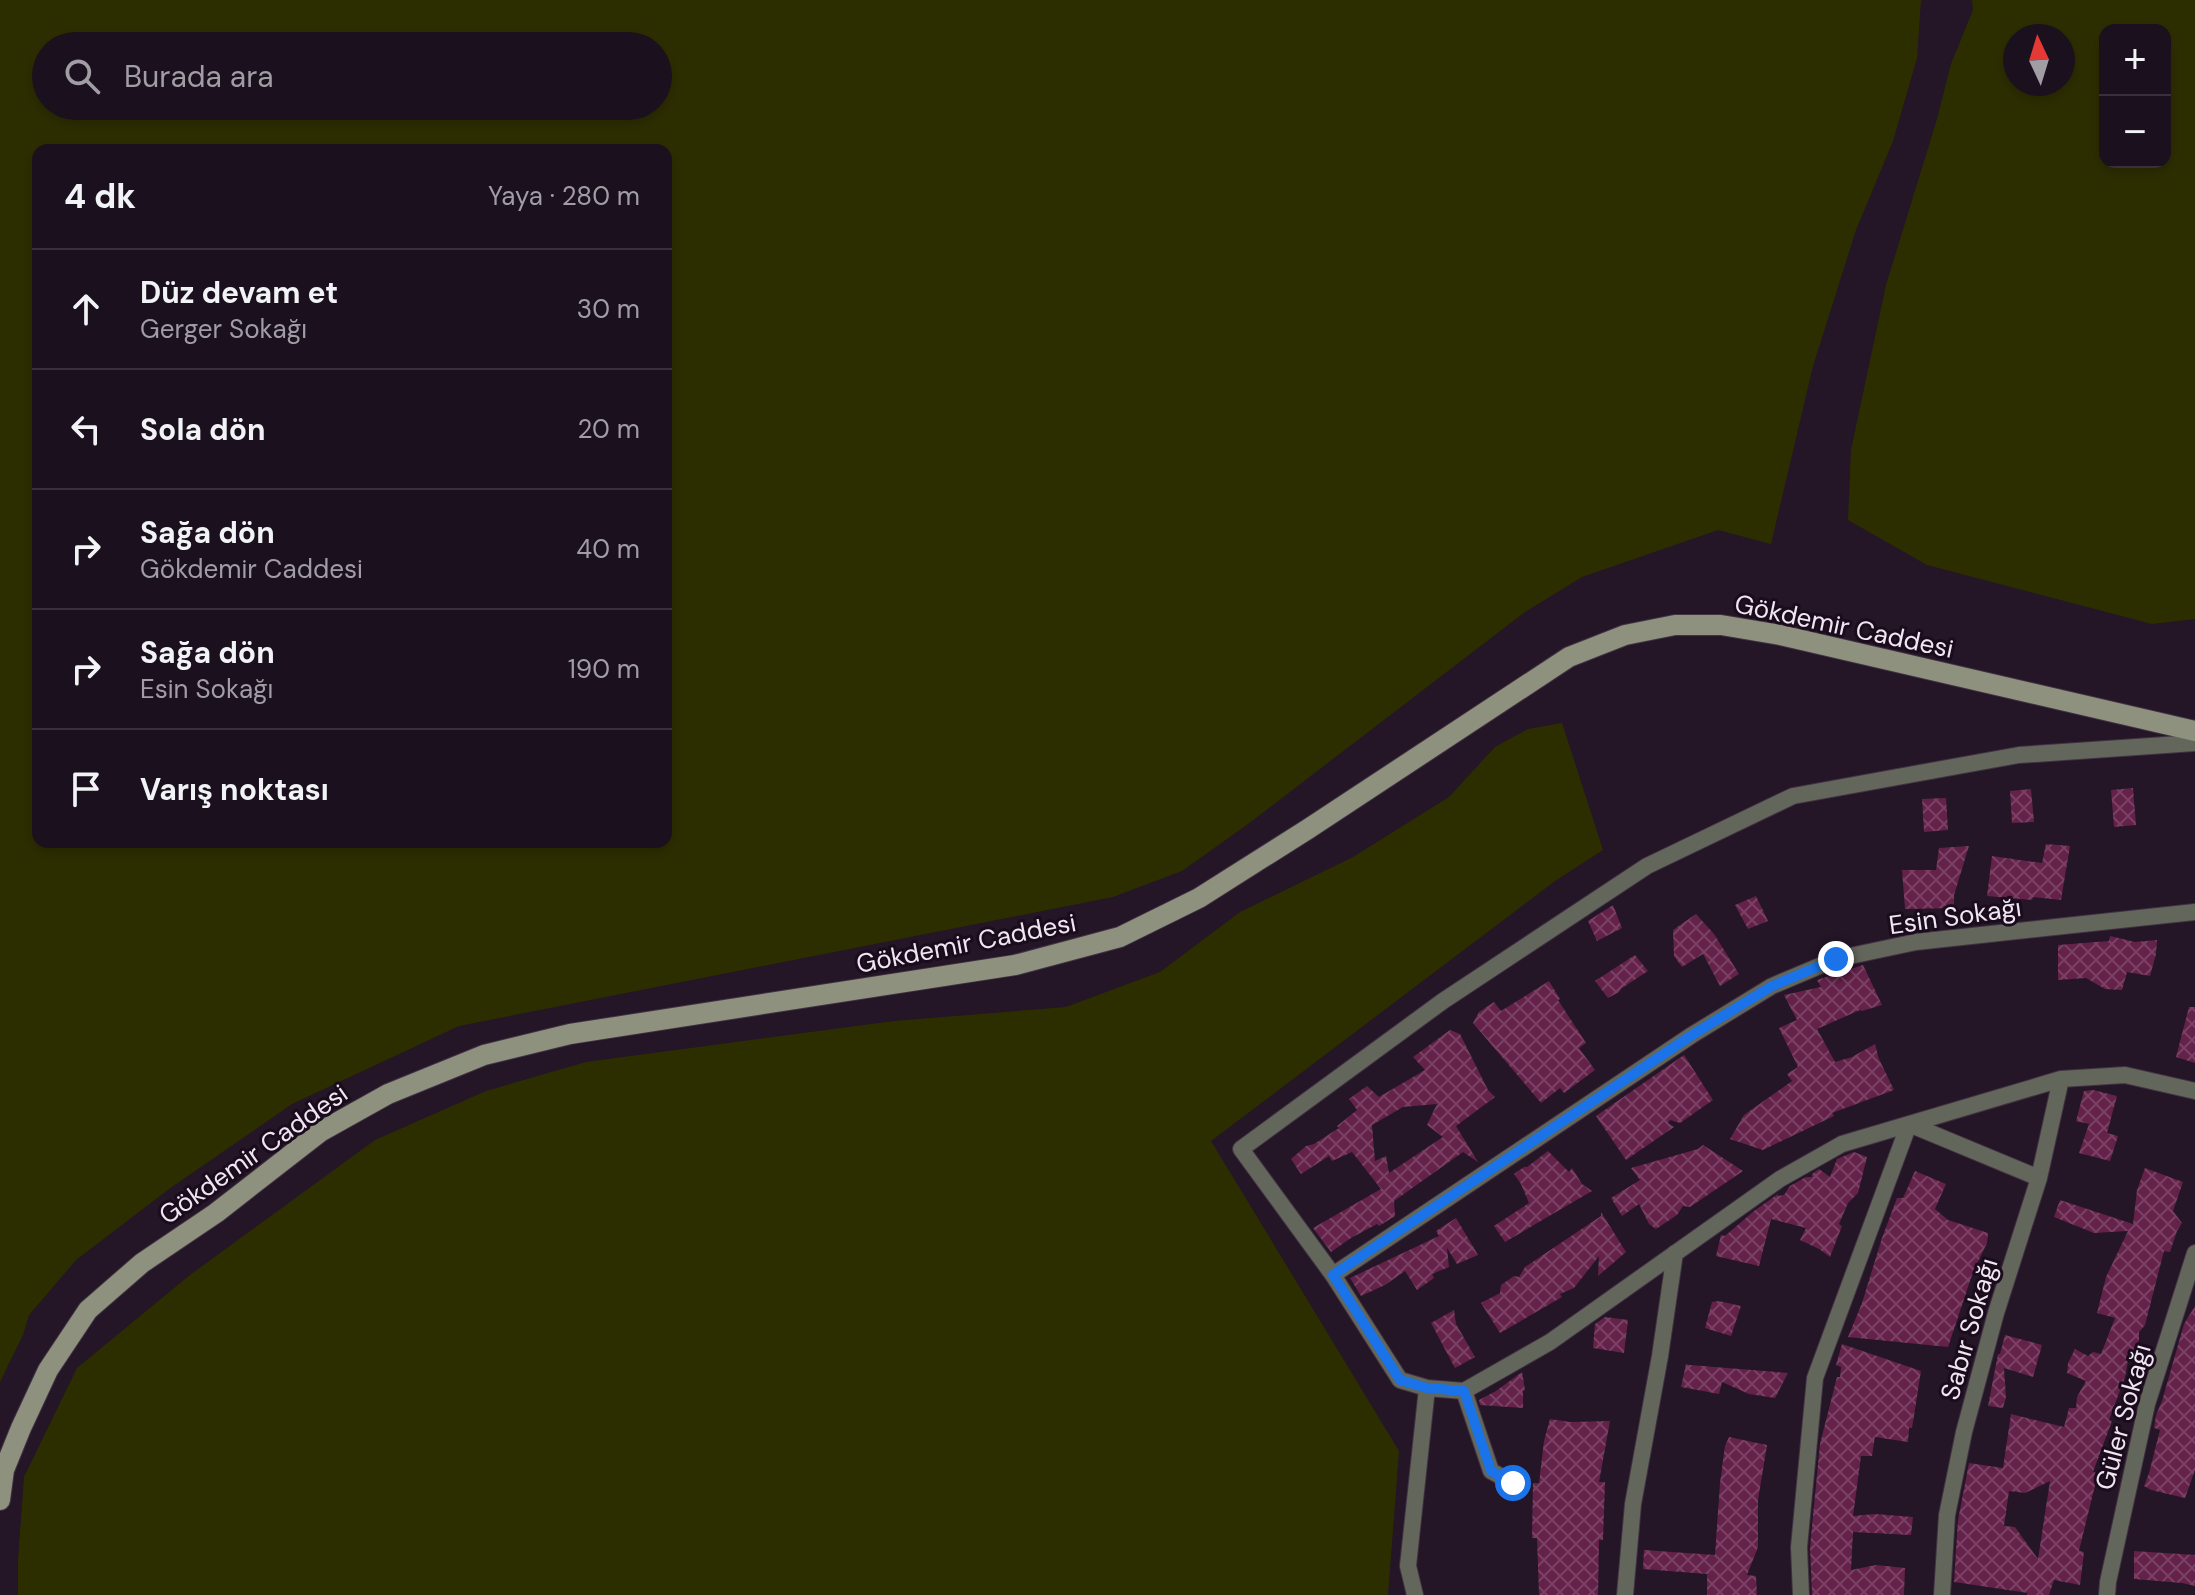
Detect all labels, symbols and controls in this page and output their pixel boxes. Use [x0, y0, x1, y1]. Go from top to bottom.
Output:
north arrow [2003, 24, 2075, 96]
map controls [2099, 24, 2171, 168]
button: + [2099, 24, 2171, 96]
search box [32, 32, 672, 120]
icon: search [60, 54, 104, 98]
text: Burada ara [124, 57, 274, 96]
button: − [2099, 96, 2171, 168]
text: 4 dk [64, 174, 136, 219]
text: Yaya · 280 m [488, 179, 640, 213]
text: Düz devam et [140, 273, 338, 312]
icon: ahead [64, 287, 108, 331]
text: 30 m [577, 292, 640, 326]
text: Gerger Sokağı [140, 312, 307, 346]
icon: left [64, 407, 108, 451]
text: Sola dön [140, 410, 266, 449]
text: 20 m [577, 412, 640, 446]
text: Sağa dön [140, 513, 275, 552]
icon: right [64, 527, 108, 571]
text: 40 m [576, 532, 640, 566]
text: Gökdemir Caddesi [140, 552, 363, 586]
street label: Gökdemir Caddesi [1731, 586, 1957, 666]
text: Sağa dön [140, 633, 275, 672]
icon: right [64, 647, 108, 691]
text: 190 m [568, 652, 640, 686]
text: Esin Sokağı [140, 672, 273, 706]
icon: arrive [64, 767, 108, 811]
text: Varış noktası [140, 770, 329, 809]
street label: Esin Sokağı [1887, 890, 2023, 942]
street label: Gökdemir Caddesi [853, 905, 1079, 981]
route end [1818, 941, 1854, 977]
street label: Gökdemir Caddesi [152, 1076, 354, 1232]
street label: Sabır Sokağı [1933, 1254, 2005, 1404]
street label: Güler Sokağı [2087, 1340, 2159, 1494]
route start [1495, 1465, 1531, 1501]

